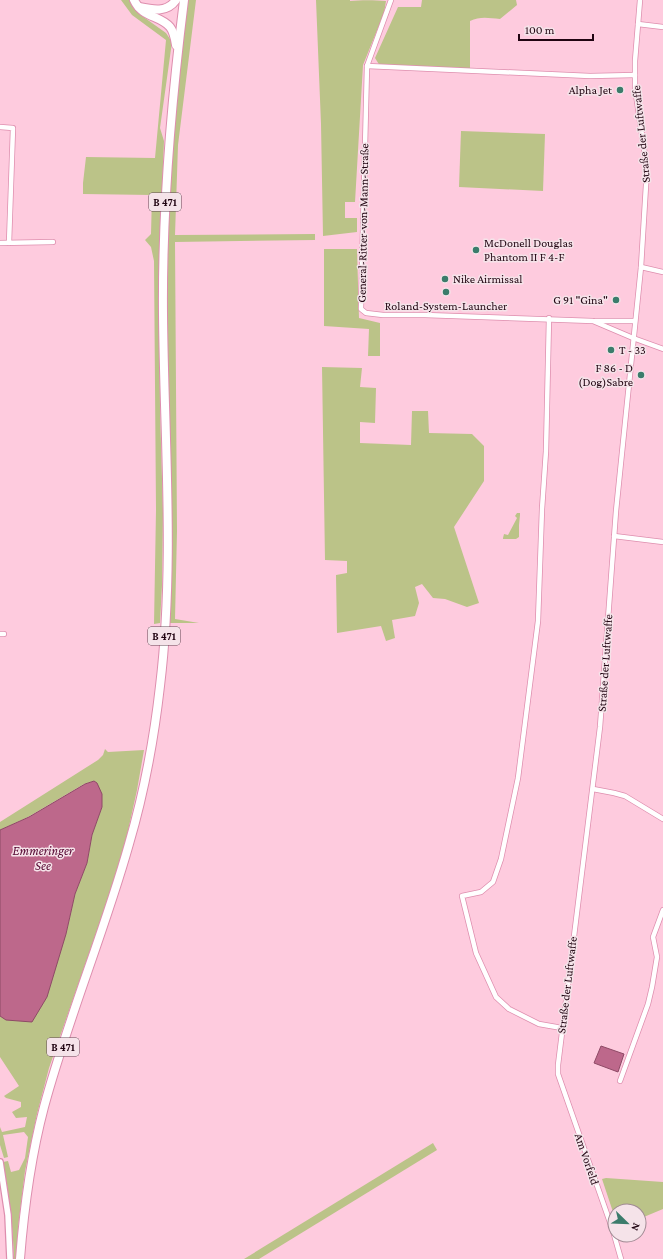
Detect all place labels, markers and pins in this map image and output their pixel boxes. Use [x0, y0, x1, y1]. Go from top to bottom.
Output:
place label: Alpha Jet [569, 83, 613, 97]
marker: Alpha Jet [615, 85, 625, 95]
place label: McDonell Douglas Phantom II F 4-F [484, 236, 573, 264]
marker: McDonell Douglas Phantom II F 4-F [471, 245, 481, 255]
place label: Nike Airmissal [453, 272, 522, 286]
marker: Nike Airmissal [440, 274, 450, 284]
marker: Roland-System-Launcher [441, 287, 451, 297]
place label: G 91 "Gina" [553, 293, 608, 307]
marker: G 91 "Gina" [611, 295, 621, 305]
place label: Roland-System-Launcher [385, 299, 508, 313]
place label: T - 33 [619, 343, 646, 357]
marker: T - 33 [606, 345, 616, 355]
place label: F 86 - D (Dog)Sabre [578, 361, 633, 389]
marker: F 86 - D (Dog)Sabre [636, 370, 646, 380]

